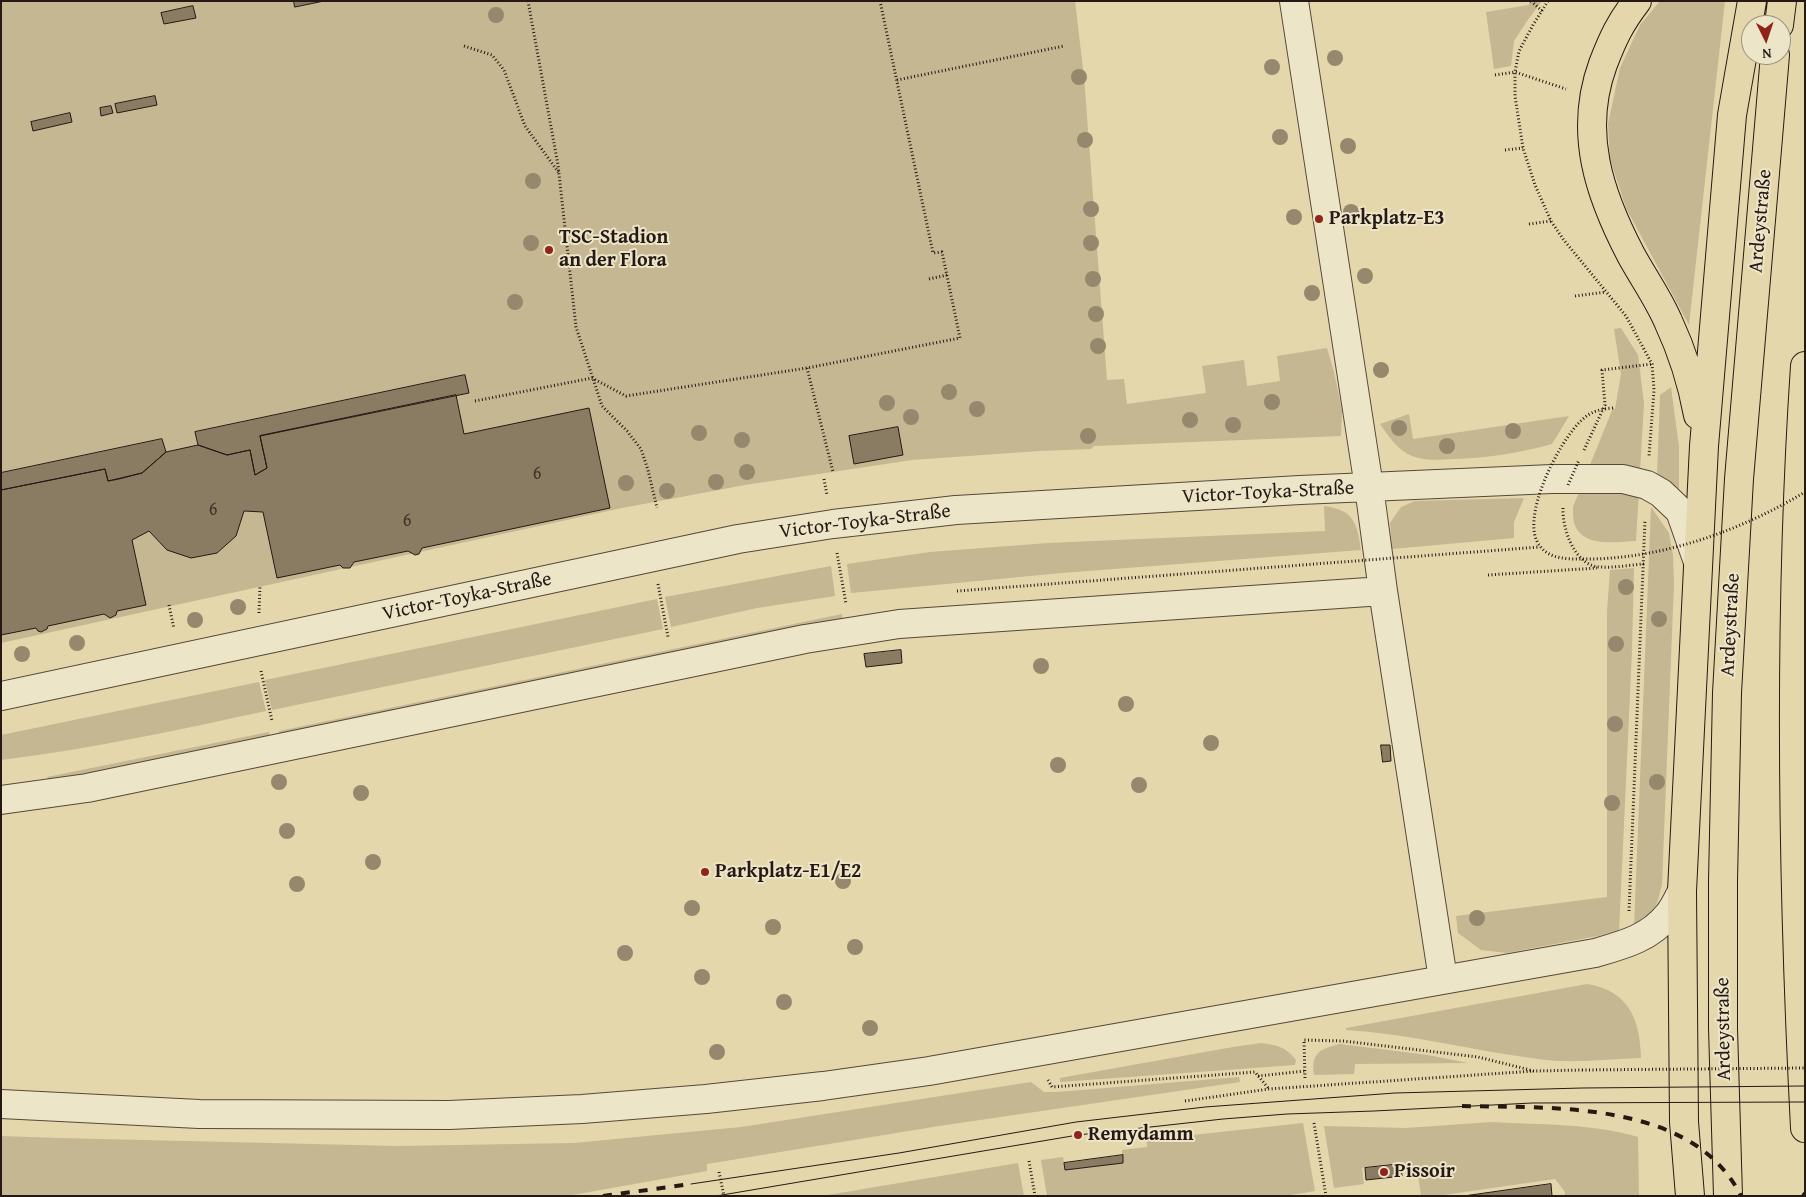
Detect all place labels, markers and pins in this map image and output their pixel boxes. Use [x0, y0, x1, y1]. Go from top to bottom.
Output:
place label: Parkplatz-E3 [1329, 207, 1445, 231]
marker: Parkplatz-E3 [1313, 213, 1325, 225]
place label: TSC-Stadion an der Flora [559, 226, 668, 273]
marker: TSC-Stadion an der Flora [543, 244, 555, 256]
place label: Parkplatz-E1/E2 [715, 860, 861, 884]
marker: Parkplatz-E1/E2 [699, 866, 711, 878]
place label: Remydamm [1088, 1123, 1194, 1147]
marker: Remydamm [1072, 1129, 1084, 1141]
place label: Pissoir [1394, 1160, 1455, 1184]
marker: Pissoir [1378, 1166, 1390, 1178]

